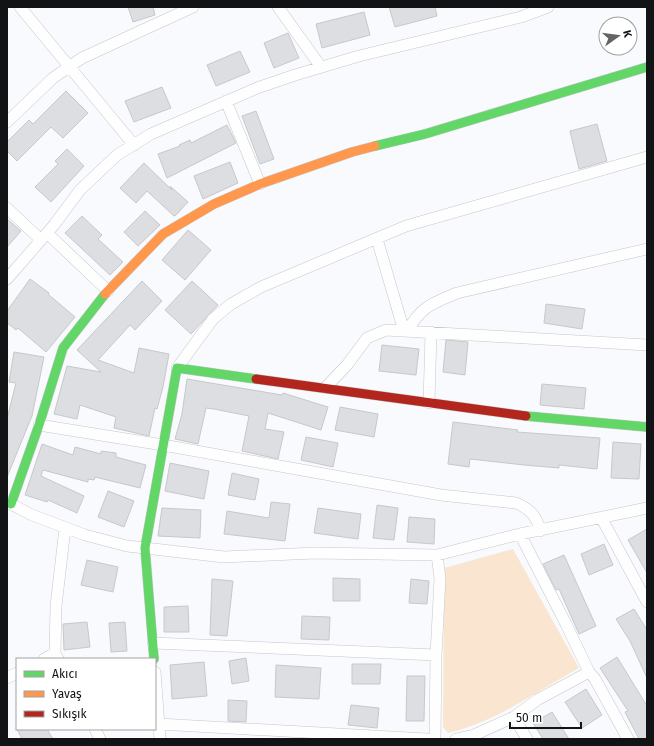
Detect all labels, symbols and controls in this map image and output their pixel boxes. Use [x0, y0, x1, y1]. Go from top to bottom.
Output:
north arrow [598, 16, 638, 56]
text: K [620, 29, 635, 40]
legend [16, 658, 156, 730]
text: Akıcı [52, 667, 78, 681]
text: Yavaş [52, 687, 82, 701]
scale bar [510, 704, 581, 730]
text: Sıkışık [52, 707, 87, 721]
text: 50 m [516, 711, 542, 725]

